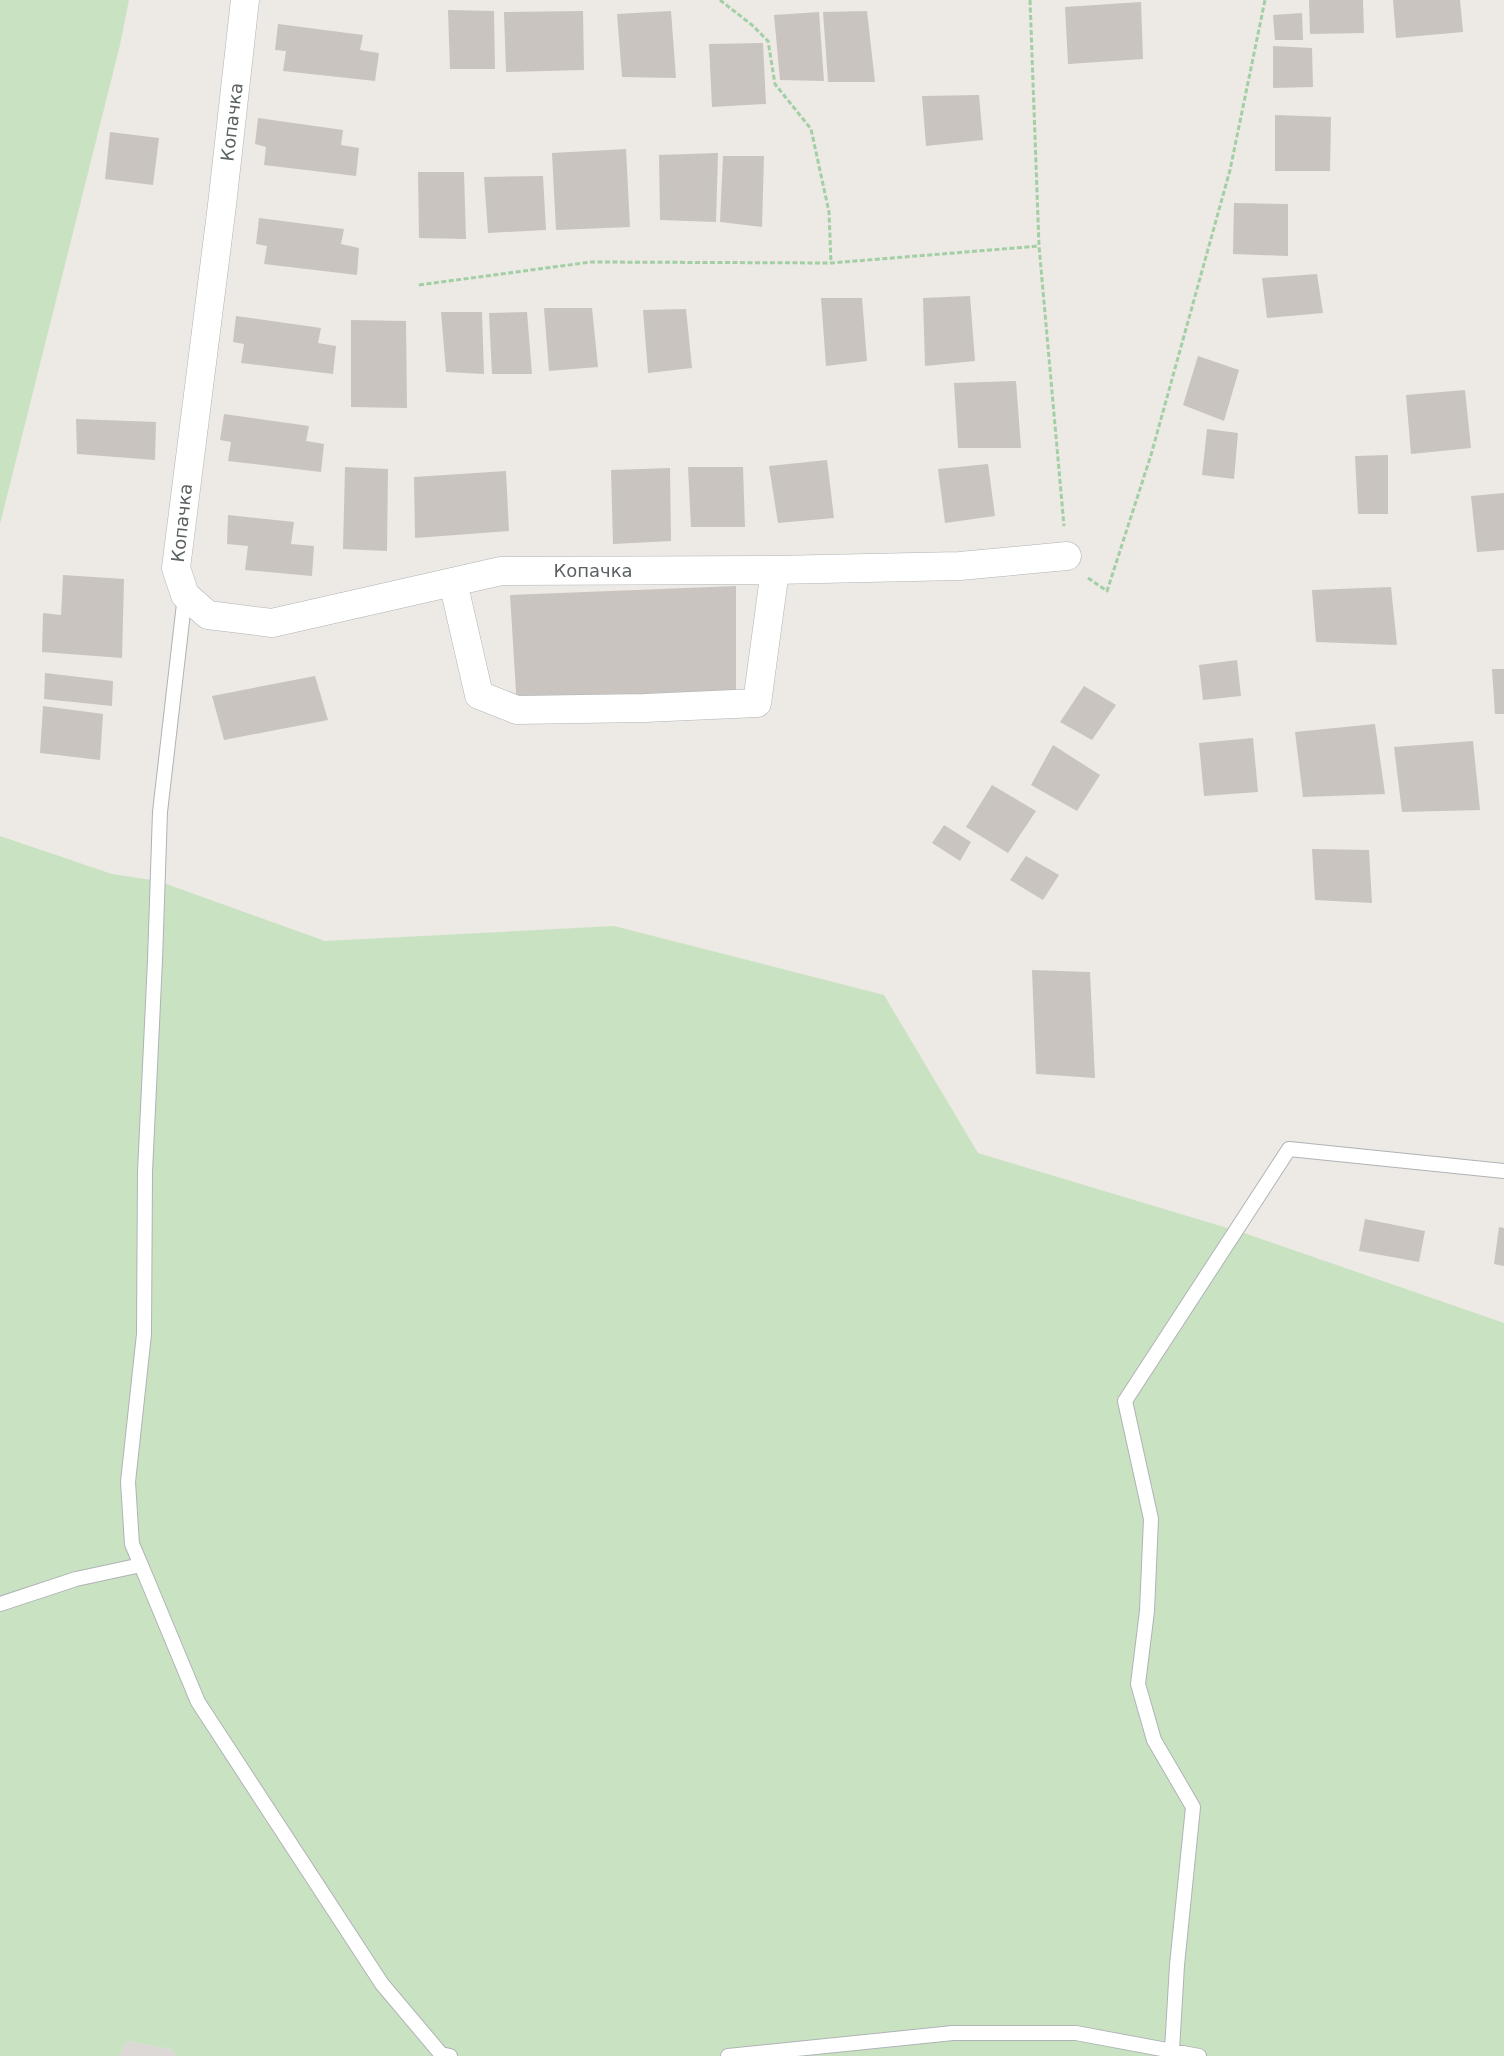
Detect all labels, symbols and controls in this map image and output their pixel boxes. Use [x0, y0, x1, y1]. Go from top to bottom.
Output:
street label: Копачка [216, 81, 247, 162]
street label: Копачка [167, 482, 196, 563]
street label: Копачка [553, 560, 633, 581]

